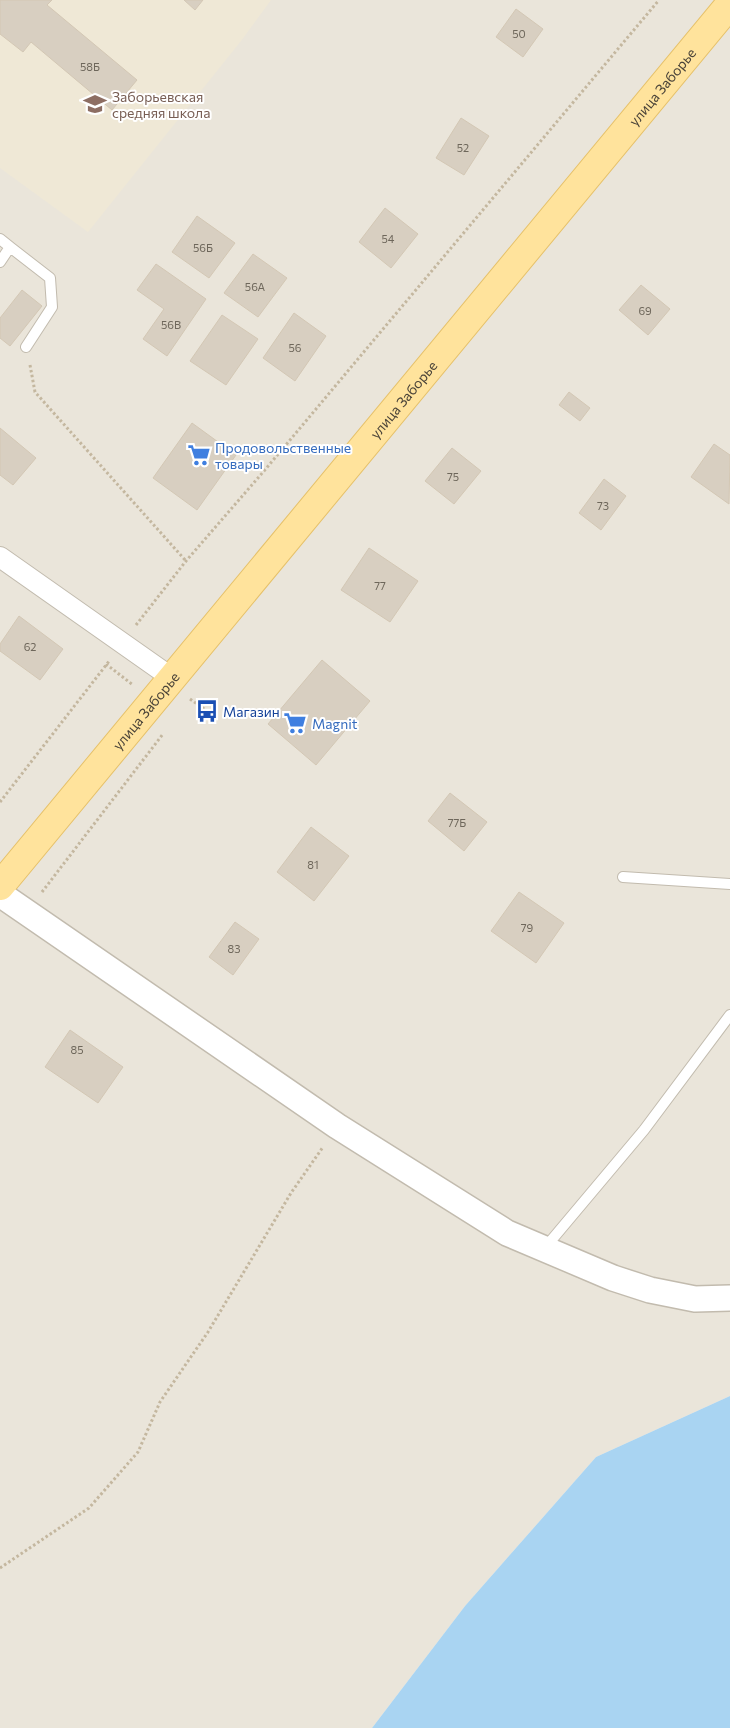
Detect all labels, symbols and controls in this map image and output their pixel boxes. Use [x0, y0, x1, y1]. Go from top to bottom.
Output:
house number: 50 [512, 27, 526, 40]
street label: улица Заборье [625, 44, 699, 129]
house number: 58Б [80, 60, 100, 73]
place label: Заборьевская средняя школа [112, 88, 210, 121]
school or university icon: Заборьевская средняя школа [82, 91, 108, 117]
house number: 52 [457, 141, 469, 154]
house number: 54 [382, 232, 395, 245]
house number: 56Б [193, 241, 213, 254]
house number: 56А [245, 280, 266, 293]
house number: 69 [638, 304, 652, 317]
house number: 56В [161, 318, 181, 331]
house number: 56 [289, 341, 302, 354]
street label: улица Заборье [366, 357, 440, 442]
place label: Продовольственные товары [215, 439, 351, 472]
supermarket icon: Продовольственные товары [186, 442, 212, 468]
house number: 75 [447, 470, 459, 483]
house number: 73 [597, 499, 609, 512]
house number: 77 [374, 579, 386, 592]
house number: 62 [24, 640, 36, 653]
street label: улица Заборье [108, 668, 183, 753]
bus stop icon: Магазин [194, 698, 220, 724]
place label: Магазин [223, 703, 280, 720]
supermarket icon: Magnit [282, 710, 308, 736]
place label: Magnit [312, 715, 358, 732]
house number: 77Б [448, 816, 466, 829]
house number: 81 [307, 858, 319, 871]
house number: 79 [521, 921, 534, 934]
house number: 83 [228, 942, 240, 955]
house number: 85 [71, 1043, 84, 1056]

